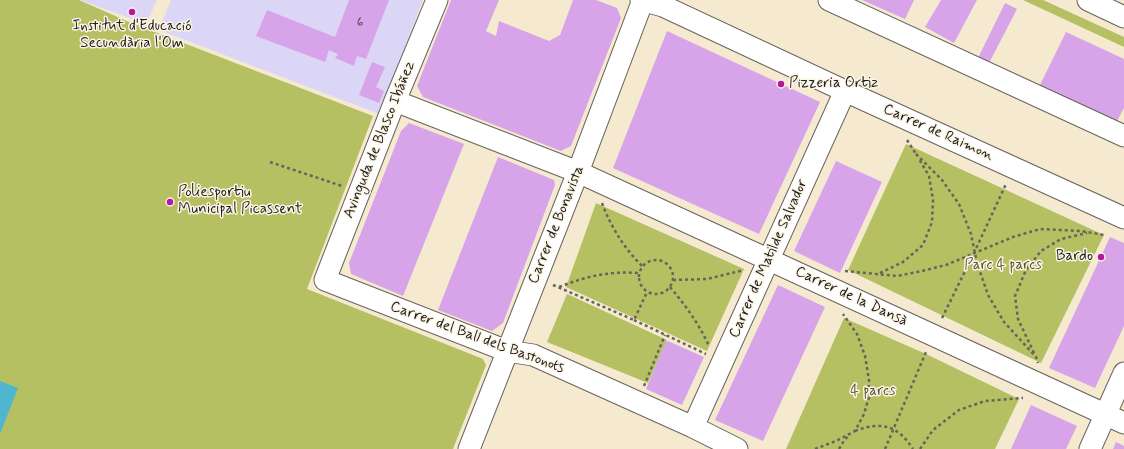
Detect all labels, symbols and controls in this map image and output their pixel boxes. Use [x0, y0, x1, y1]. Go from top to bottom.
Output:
marker: Institut d'Educació Secundària l'Om [127, 7, 137, 17]
house number: 6 [357, 15, 363, 31]
place label: Institut d'Educació Secundària l'Om [72, 18, 192, 53]
street label: Avinguda de Blasco Ibáñez [340, 59, 420, 221]
place label: Pizzeria Ortiz [789, 75, 878, 93]
marker: Pizzeria Ortiz [776, 79, 786, 89]
street label: Carrer de Raimon [880, 101, 996, 165]
street label: Carrer de Bonavista [525, 163, 589, 287]
street label: Carrer de Matilde Salvador [726, 177, 812, 341]
place label: Poliesportiu Municipal Picassent [178, 184, 302, 219]
marker: Poliesportiu Municipal Picassent [165, 197, 175, 207]
place label: Bardo [1056, 248, 1093, 266]
marker: Bardo [1096, 252, 1106, 262]
park label: Parc 4 parcs [964, 257, 1042, 275]
street label: Carrer de la Dansà [792, 263, 910, 331]
street label: Carrer del Ball dels Bastonots [388, 298, 566, 378]
park label: 4 parcs [850, 383, 896, 401]

